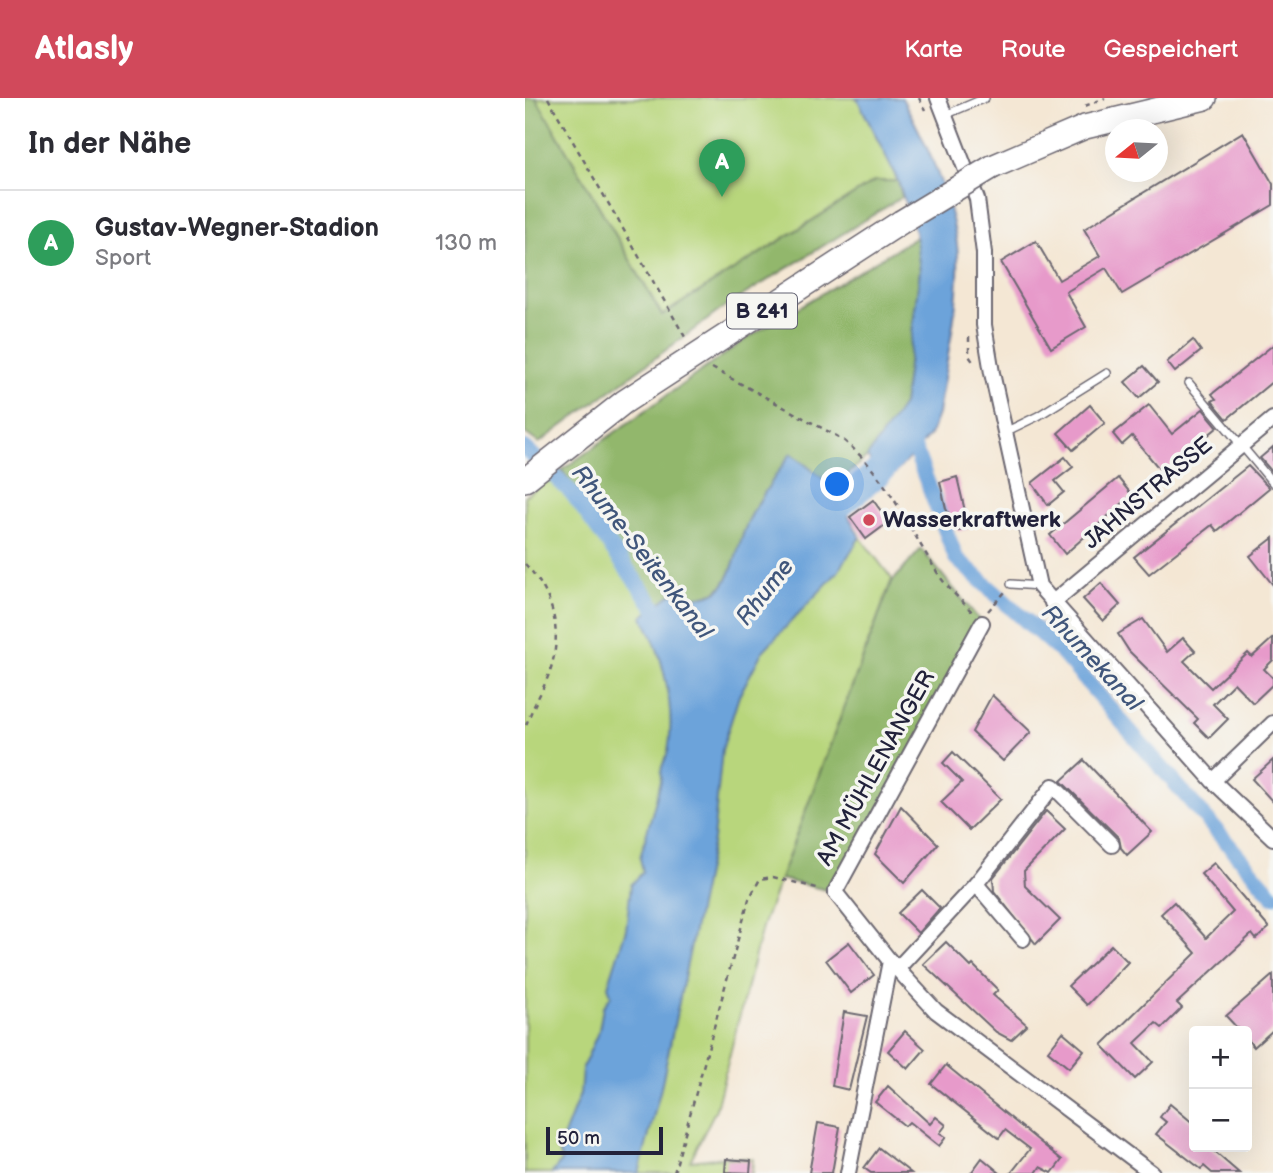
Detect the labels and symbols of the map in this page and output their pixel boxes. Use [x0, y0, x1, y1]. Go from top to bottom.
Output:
north arrow [1105, 119, 1168, 182]
pin: A [699, 139, 745, 197]
road number: B 241 [727, 294, 797, 328]
street label: JAHNSTRASSE [1078, 431, 1218, 555]
water label: Rhume-Seitenkanal [565, 459, 720, 646]
your location [820, 467, 854, 501]
place label: Wasserkraftwerk [883, 506, 1061, 534]
marker: Wasserkraftwerk [861, 512, 877, 528]
water label: Rhume [730, 553, 800, 631]
water label: Rhumekanal [1035, 599, 1150, 718]
street label: AM MÜHLENANGER [811, 666, 941, 870]
scale bar [546, 1124, 663, 1156]

